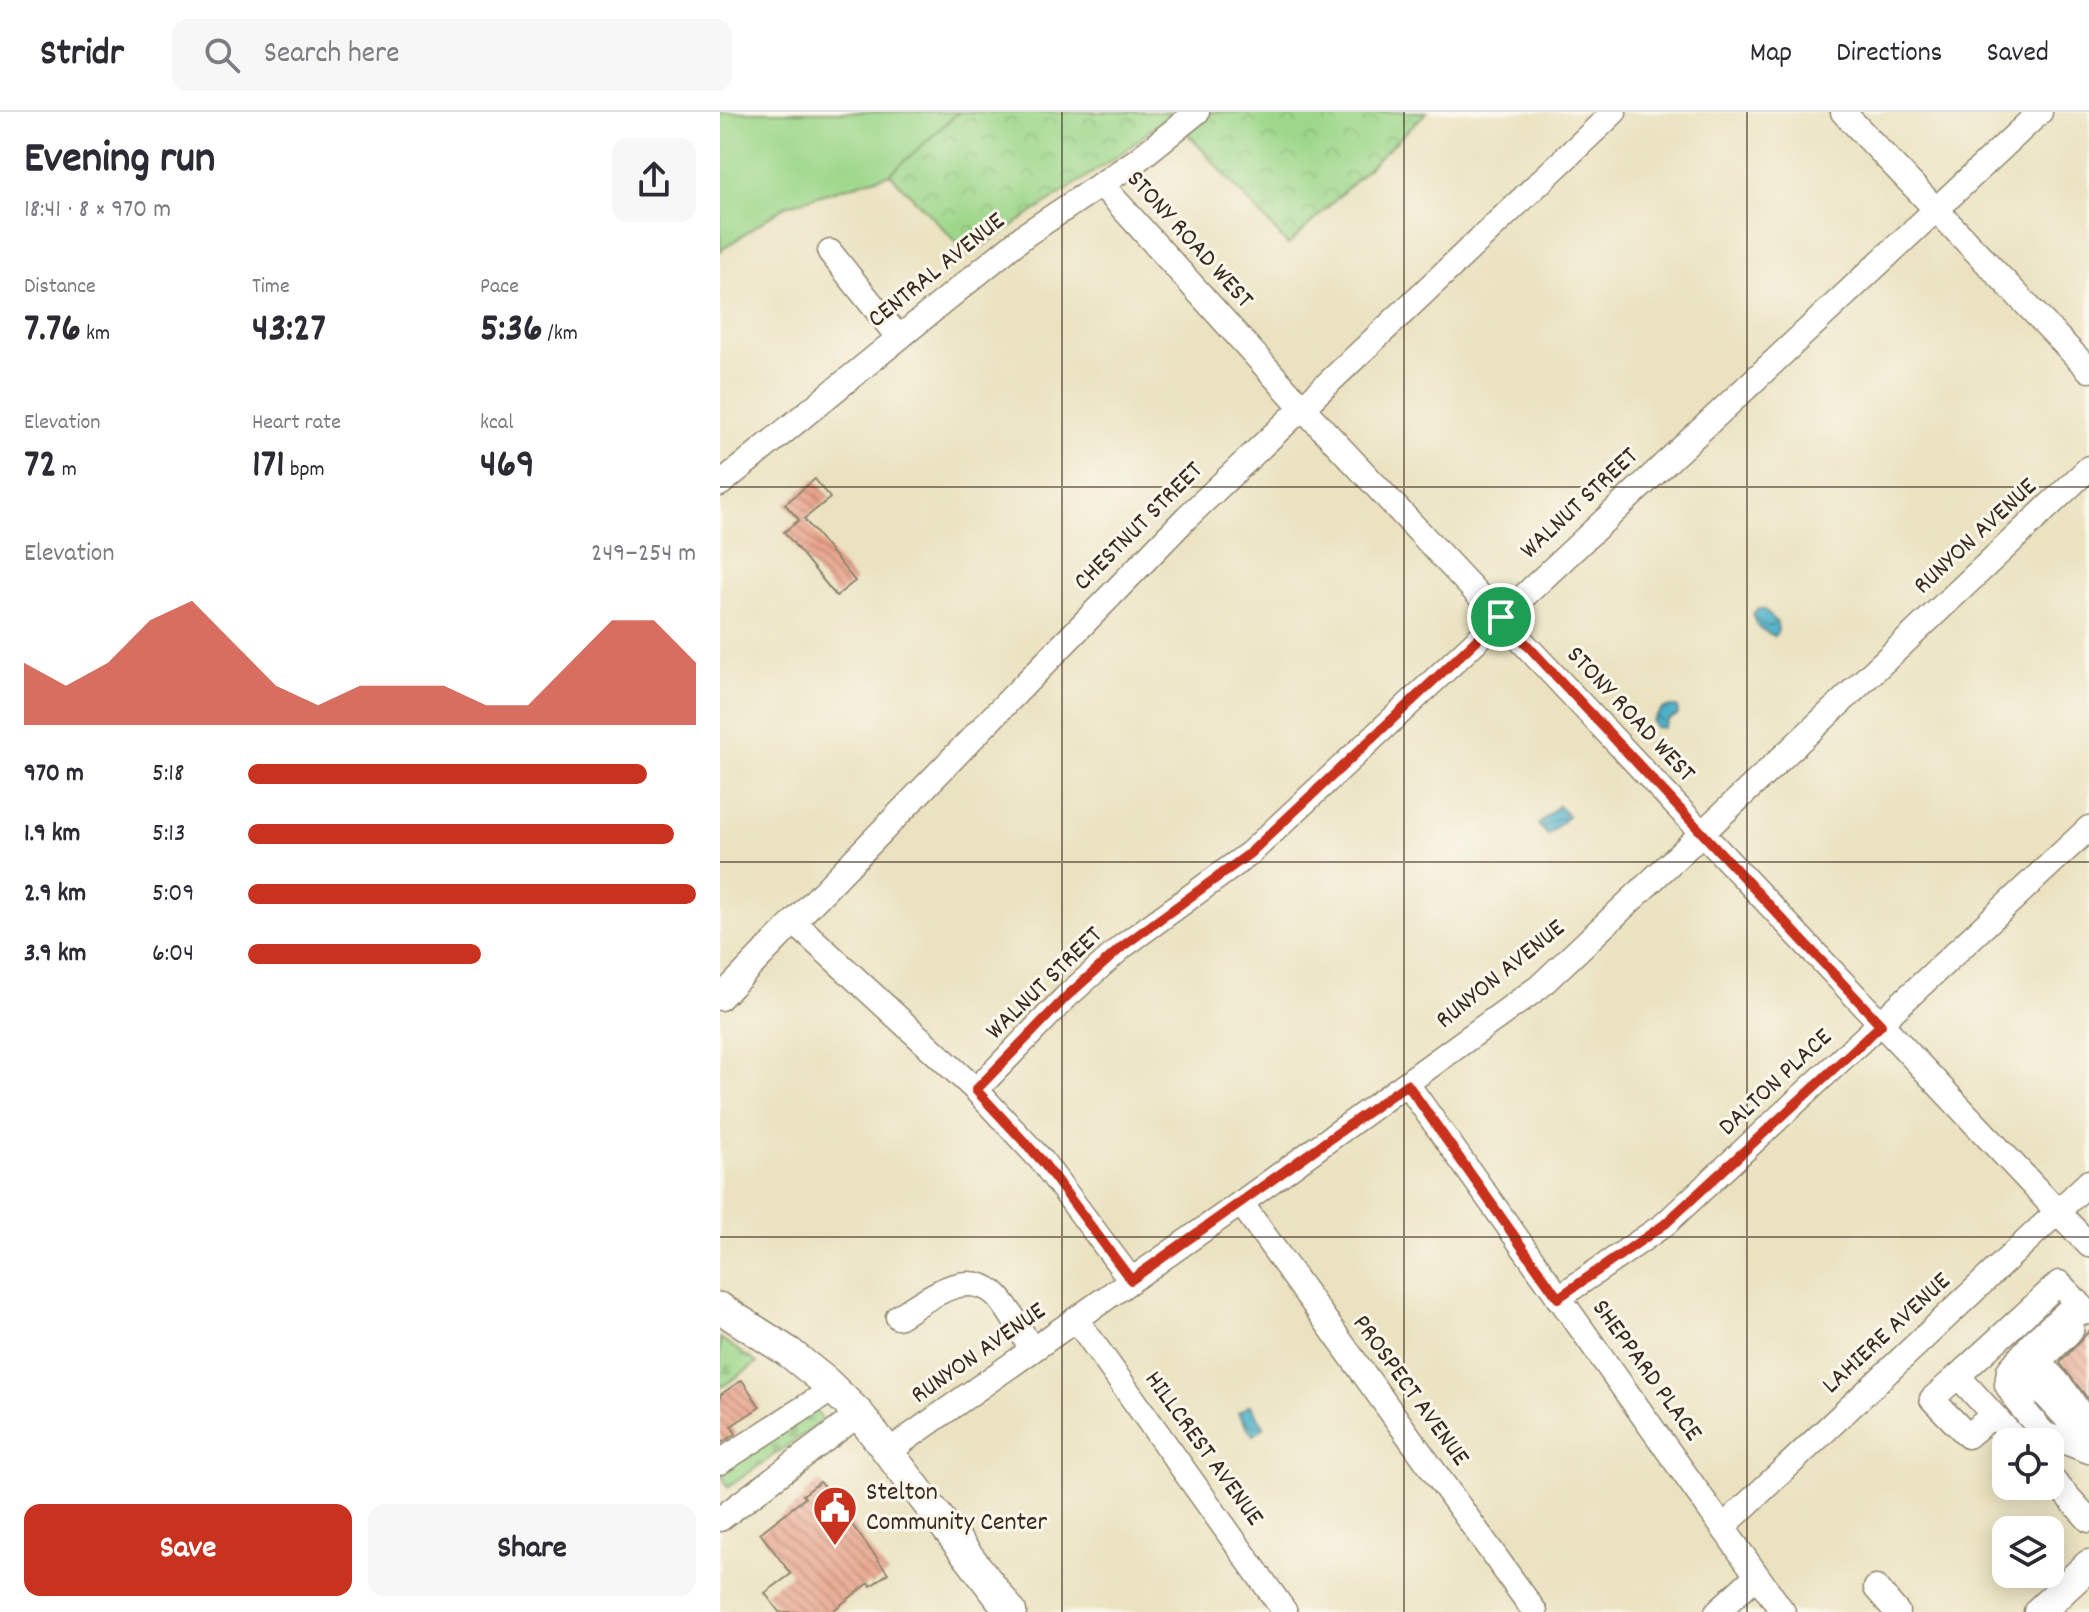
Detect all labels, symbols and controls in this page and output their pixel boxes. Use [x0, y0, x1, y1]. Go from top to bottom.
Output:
search box [172, 19, 732, 91]
text: Stridr [40, 28, 124, 83]
icon: search [200, 33, 244, 77]
text: Search here [264, 34, 399, 77]
text: Map [1750, 35, 1792, 75]
text: Directions [1836, 35, 1942, 75]
text: Saved [1986, 35, 2049, 75]
text: Evening run [24, 130, 215, 193]
button: share [612, 138, 696, 222]
street label: STONY ROAD WEST [1117, 163, 1262, 318]
text: 18:41 · 8 × 970 m [24, 192, 171, 229]
street label: CENTRAL AVENUE [860, 204, 1014, 338]
text: Distance [24, 272, 96, 303]
text: Time [252, 272, 290, 303]
text: Pace [480, 272, 519, 303]
text: 7.76 [24, 303, 81, 360]
text: 43:27 [252, 303, 326, 360]
text: 5:36 [480, 303, 543, 360]
text: km [81, 319, 110, 350]
text: /km [543, 319, 578, 350]
text: Elevation [24, 408, 101, 439]
text: Heart rate [252, 408, 341, 439]
text: kcal [480, 408, 513, 439]
text: 72 [24, 439, 57, 496]
text: 171 [252, 439, 285, 496]
text: 469 [480, 439, 535, 496]
street label: WALNUT STREET [1513, 439, 1648, 569]
street label: CHESTNUT STREET [1066, 453, 1213, 600]
text: m [57, 455, 77, 486]
text: bpm [285, 455, 325, 486]
street label: RUNYON AVENUE [1906, 470, 2046, 604]
text: Elevation [24, 536, 114, 573]
text: 249–254 m [591, 536, 696, 573]
pin [1467, 583, 1535, 651]
icon: arrive [1479, 595, 1523, 639]
street label: STONY ROAD WEST [1557, 638, 1704, 792]
text: 970 m [24, 756, 84, 793]
text: 5:18 [152, 756, 184, 793]
text: 1.9 km [24, 816, 80, 853]
text: 5:13 [152, 816, 186, 853]
text: 2.9 km [24, 876, 86, 913]
text: 5:09 [152, 876, 194, 913]
street label: RUNYON AVENUE [1428, 911, 1574, 1039]
street label: WALNUT STREET [978, 918, 1112, 1049]
text: 3.9 km [24, 936, 86, 973]
text: 6:04 [152, 936, 194, 973]
street label: DALTON PLACE [1711, 1020, 1841, 1146]
street label: LAHIERE AVENUE [1814, 1264, 1960, 1403]
street label: SHEPPARD PLACE [1582, 1292, 1710, 1450]
street label: RUNYON AVENUE [904, 1294, 1054, 1414]
street label: PROSPECT AVENUE [1342, 1308, 1478, 1475]
street label: HILLCREST AVENUE [1134, 1364, 1272, 1534]
map controls [1992, 1428, 2064, 1588]
button: locate [1992, 1428, 2064, 1500]
place label: Stelton Community Center [866, 1475, 1048, 1542]
public building icon: Stelton Community Center [811, 1484, 859, 1547]
button: Save [24, 1504, 352, 1596]
button: Share [368, 1504, 696, 1596]
button: layers [1992, 1516, 2064, 1588]

